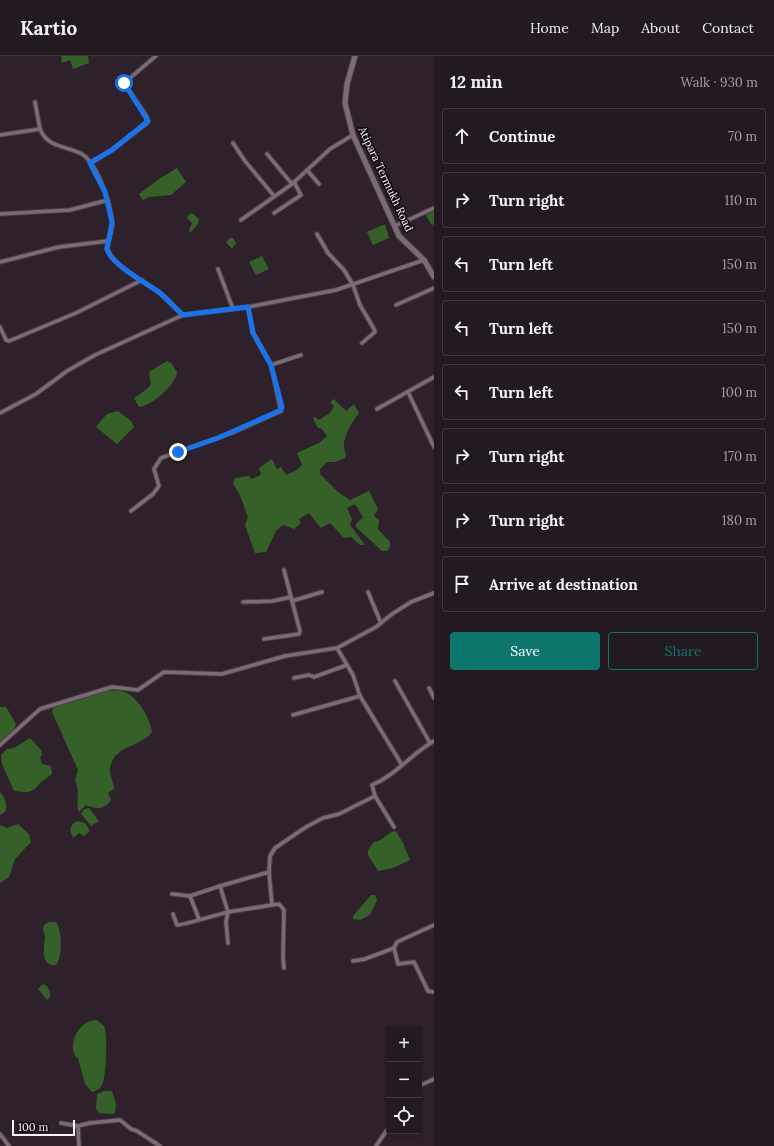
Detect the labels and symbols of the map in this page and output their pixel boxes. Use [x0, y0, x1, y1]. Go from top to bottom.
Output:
route start [115, 74, 133, 92]
street label: Atipara Termukh Road [355, 123, 417, 234]
route end [169, 443, 187, 461]
scale bar [12, 1118, 75, 1137]

